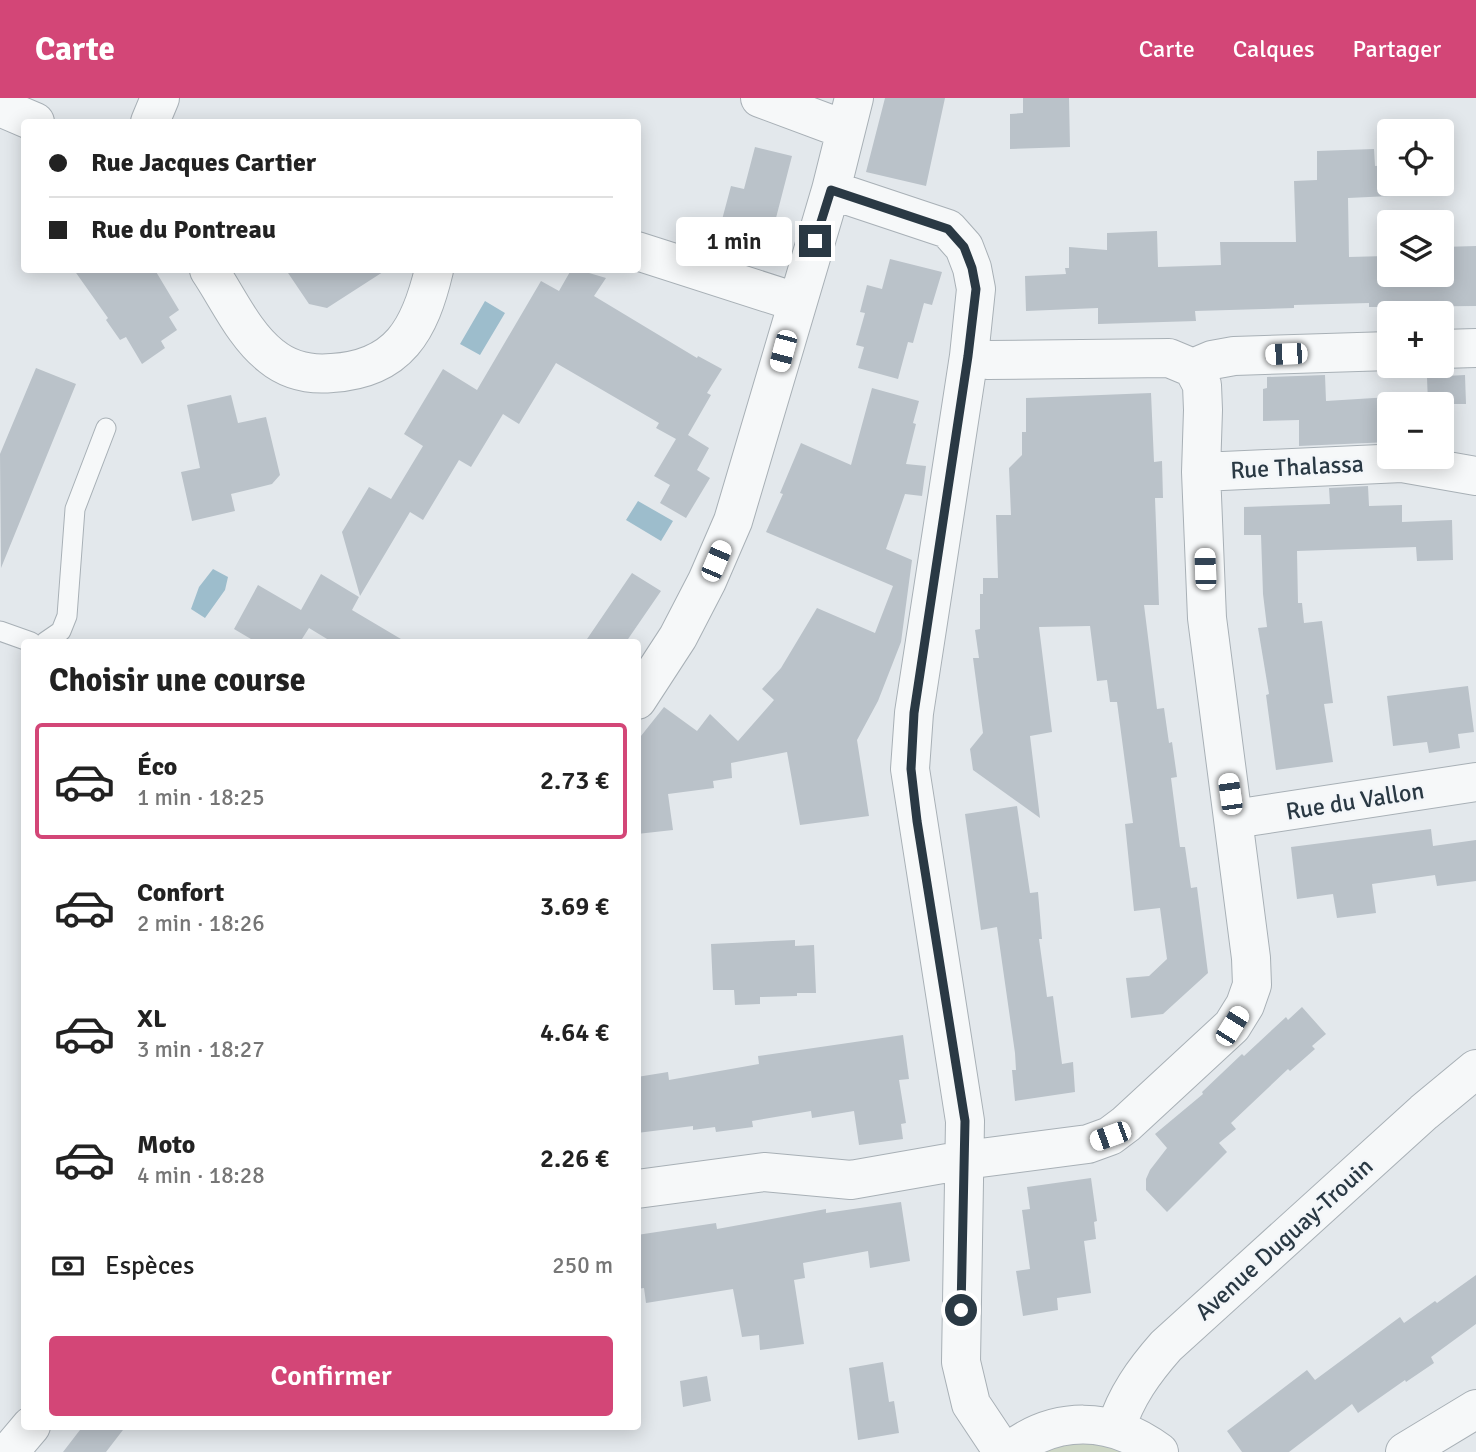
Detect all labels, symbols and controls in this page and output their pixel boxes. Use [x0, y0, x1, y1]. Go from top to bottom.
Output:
text: Carte [35, 29, 115, 70]
text: Carte [1139, 34, 1195, 64]
text: Calques [1233, 34, 1314, 64]
text: Partager [1352, 34, 1441, 64]
map controls [1377, 119, 1454, 469]
button: locate [1377, 119, 1454, 196]
text: Rue Jacques Cartier [91, 147, 316, 179]
button: layers [1377, 210, 1454, 287]
text: Rue du Pontreau [91, 214, 276, 246]
callout: 1 min [675, 216, 790, 266]
route end [799, 225, 831, 257]
text: 1 min [706, 227, 762, 256]
button: + [1377, 301, 1454, 378]
car [768, 328, 799, 374]
car [1265, 343, 1308, 365]
button: − [1377, 392, 1454, 469]
street label: Rue Thalassa [1229, 449, 1365, 485]
car [699, 538, 734, 584]
car [1194, 548, 1217, 590]
text: Choisir une course [49, 661, 306, 700]
icon: car [53, 750, 116, 813]
text: Éco [137, 751, 177, 783]
text: 2.73 € [540, 765, 609, 797]
car [1217, 772, 1244, 816]
street label: Rue du Vallon [1284, 775, 1426, 827]
text: 1 min · 18:25 [137, 783, 265, 812]
icon: car [53, 876, 116, 939]
text: Confort [137, 877, 224, 909]
text: 3.69 € [540, 891, 609, 923]
text: 2 min · 18:26 [137, 909, 265, 938]
icon: car [53, 1002, 116, 1065]
text: XL [137, 1003, 167, 1035]
car [1212, 1003, 1253, 1049]
text: 4.64 € [540, 1017, 609, 1049]
text: 3 min · 18:27 [137, 1035, 265, 1064]
car [1087, 1119, 1134, 1153]
icon: car [53, 1128, 116, 1191]
text: Moto [137, 1129, 195, 1161]
text: 2.26 € [540, 1143, 609, 1175]
street label: Avenue Duguay-Trouin [1189, 1151, 1379, 1327]
text: 4 min · 18:28 [137, 1161, 265, 1190]
icon: cash [49, 1247, 87, 1285]
text: Espèces [105, 1250, 194, 1282]
text: 250 m [552, 1251, 613, 1280]
route start [945, 1294, 977, 1326]
button: Confirmer [49, 1336, 613, 1416]

